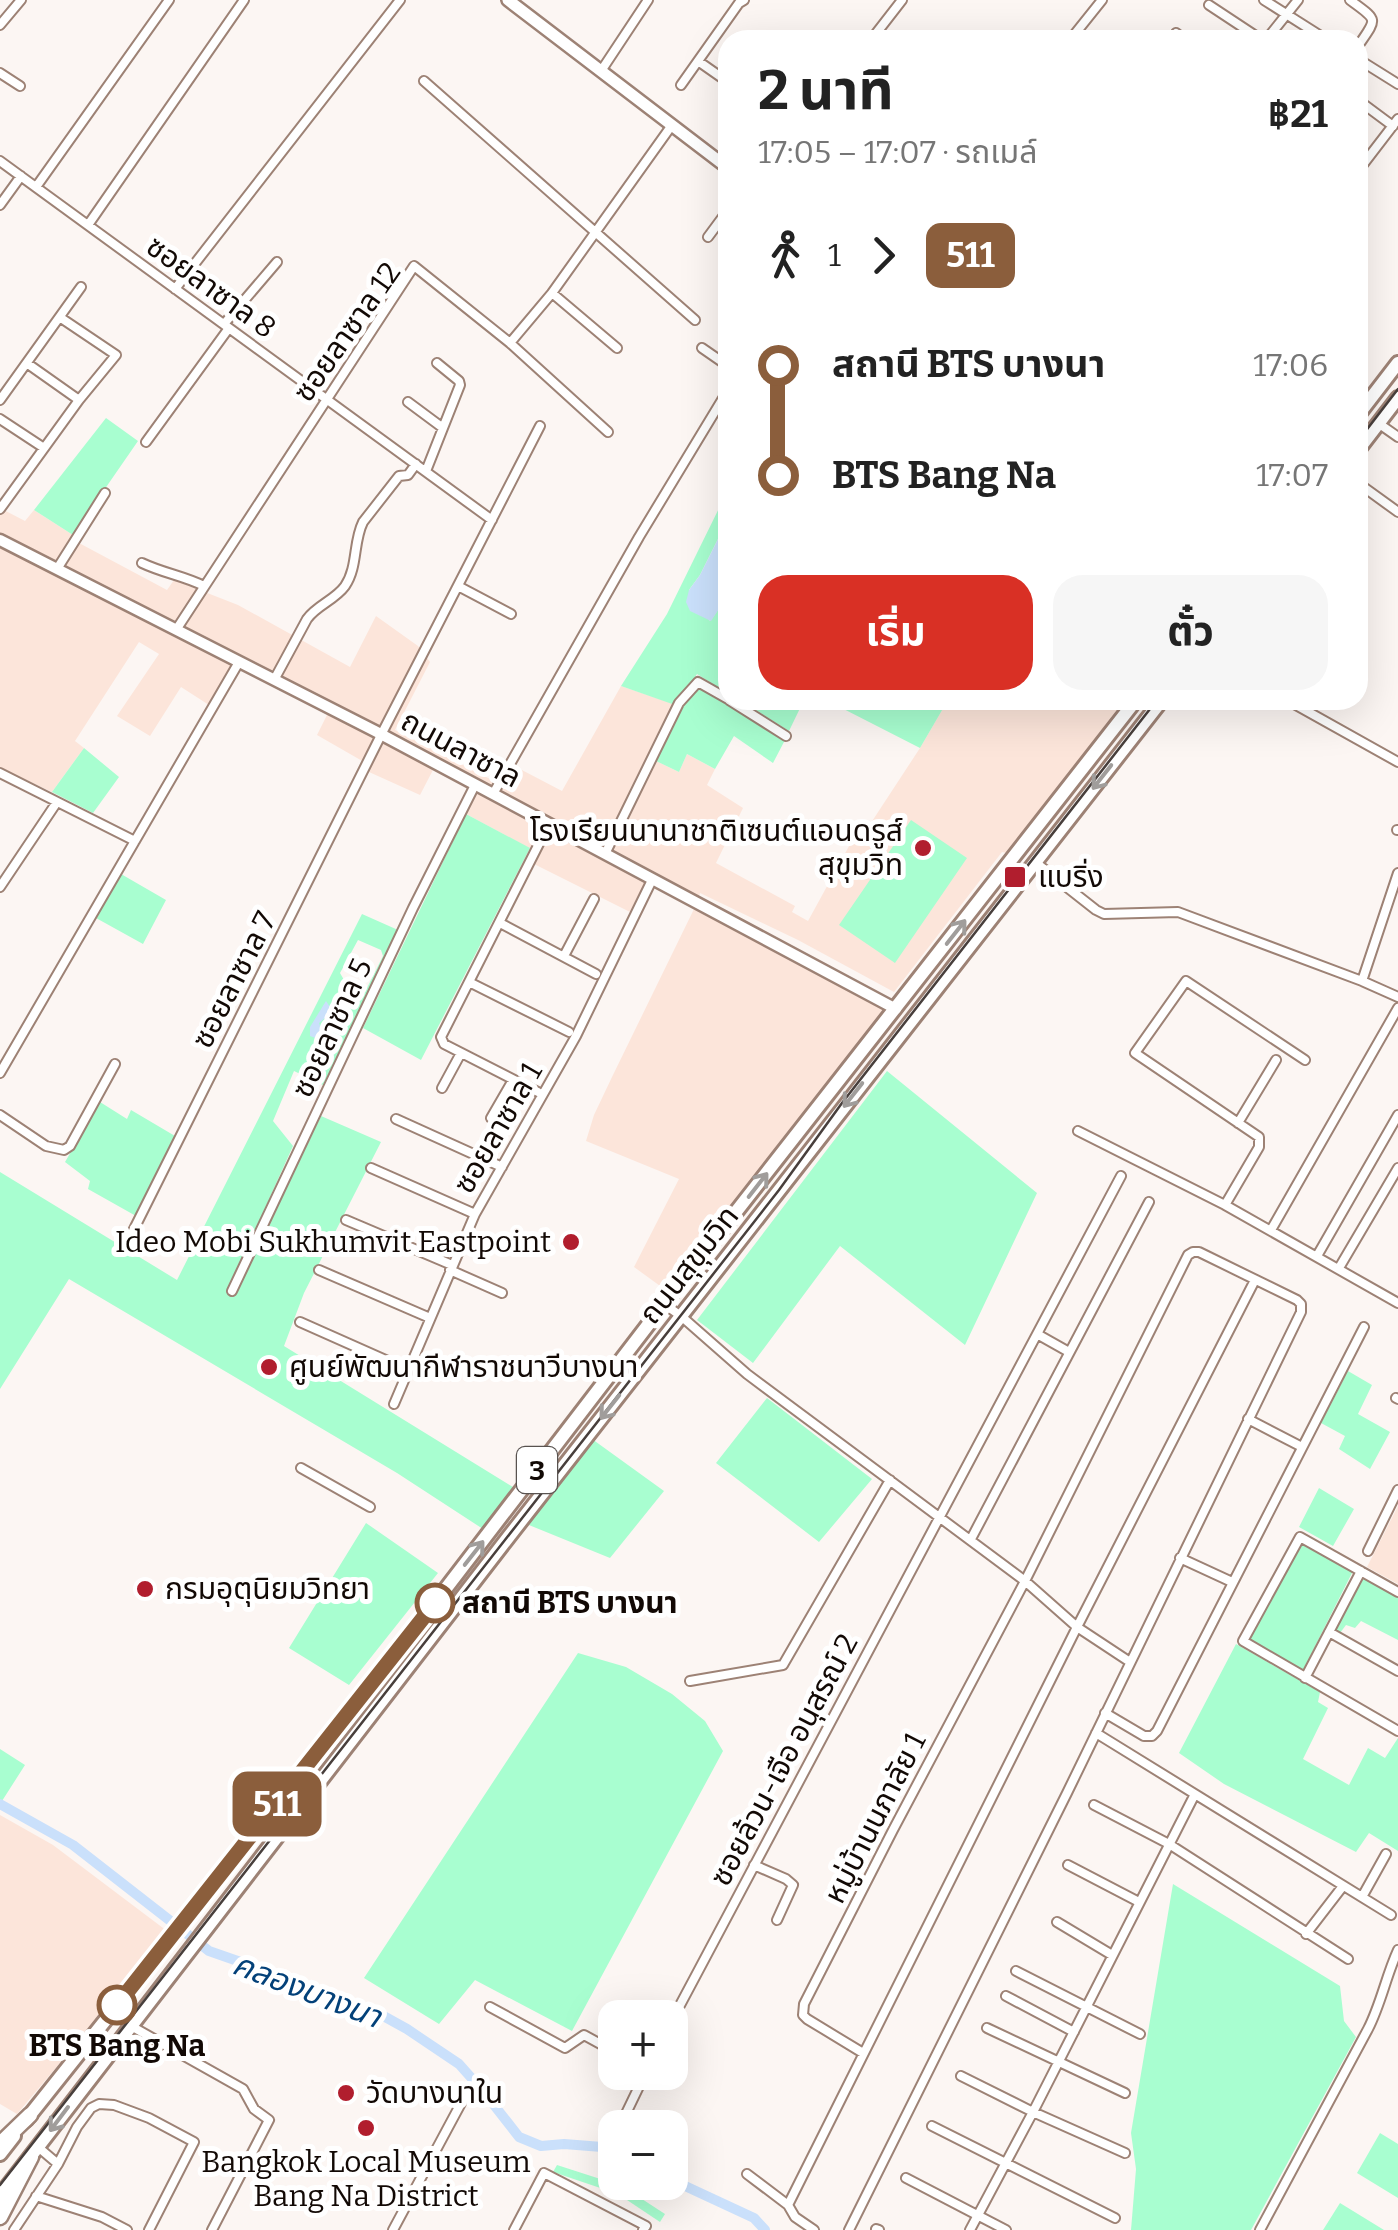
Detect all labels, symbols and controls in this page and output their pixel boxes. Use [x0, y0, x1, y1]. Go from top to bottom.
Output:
text: 2 นาที [758, 58, 894, 124]
text: ฿21 [1268, 91, 1328, 137]
text: 17:05 – 17:07 · รถเมล์ [758, 133, 1038, 171]
street label: ซอยลาซาล 8 [139, 228, 283, 346]
icon: walk [758, 228, 813, 283]
icon: forward [856, 228, 911, 283]
text: 511 [946, 234, 995, 276]
text: 1 [828, 236, 841, 274]
street label: ซอยลาซาล 12 [286, 256, 408, 408]
text: สถานี BTS บางนา [832, 341, 1105, 387]
text: 17:06 [1253, 346, 1328, 384]
text: BTS Bang Na [832, 452, 1056, 498]
text: 17:07 [1256, 456, 1328, 494]
button: เริ่ม [758, 575, 1033, 690]
button: ตั๋ว [1053, 575, 1328, 690]
street label: ถนนลาซาล [395, 703, 527, 795]
one-way arrow [1091, 763, 1113, 789]
place label: โรงเรียนนานาชาติเซนต์แอนดรูส์ สุขุมวิท [530, 813, 903, 883]
marker: โรงเรียนนานาชาติเซนต์แอนดรูส์ สุขุมวิท [912, 837, 934, 859]
place label: แบริ่ง [1038, 858, 1104, 895]
marker: แบริ่ง [1002, 864, 1028, 890]
street label: ซอยลาซาล 7 [184, 906, 284, 1054]
one-way arrow [945, 919, 966, 946]
street label: ซอยลาซาล 5 [284, 953, 380, 1103]
street label: ซอยลาซาล 1 [446, 1056, 550, 1200]
one-way arrow [842, 1082, 864, 1108]
one-way arrow [747, 1172, 768, 1199]
street label: ถนนสุขุมวิท [632, 1199, 746, 1331]
place label: Ideo Mobi Sukhumvit Eastpoint [115, 1224, 551, 1260]
marker: Ideo Mobi Sukhumvit Eastpoint [560, 1231, 582, 1253]
place label: ศูนย์พัฒนากีฬาราชนาวีบางนา [289, 1349, 638, 1385]
marker: ศูนย์พัฒนากีฬาราชนาวีบางนา [258, 1356, 280, 1378]
one-way arrow [599, 1393, 621, 1419]
road number: 3 [517, 1447, 557, 1493]
one-way arrow [463, 1540, 484, 1567]
place label: กรมอุตุนิยมวิทยา [165, 1571, 370, 1607]
marker: กรมอุตุนิยมวิทยา [134, 1578, 156, 1600]
marker: สถานี BTS บางนา [416, 1584, 454, 1622]
place label: สถานี BTS บางนา [462, 1585, 678, 1621]
street label: ซอยล้วน-เจือ อนุสรณ์ 2 [702, 1628, 866, 1892]
street label: หมู่บ้านนภาลัย 1 [817, 1727, 933, 1909]
line badge: 511 [220, 1772, 334, 1836]
text: 511 [253, 1783, 301, 1825]
water label: คลองบางนา [228, 1944, 388, 2036]
marker: BTS Bang Na [98, 1986, 136, 2024]
map controls [598, 2000, 688, 2200]
button: + [598, 2000, 688, 2090]
place label: BTS Bang Na [29, 2028, 206, 2064]
place label: วัดบางนาใน [366, 2075, 503, 2111]
marker: วัดบางนาใน [335, 2082, 357, 2104]
one-way arrow [49, 2105, 70, 2132]
button: − [598, 2110, 688, 2200]
marker: Bangkok Local Museum Bang Na District [355, 2117, 377, 2139]
place label: Bangkok Local Museum Bang Na District [201, 2144, 531, 2214]

